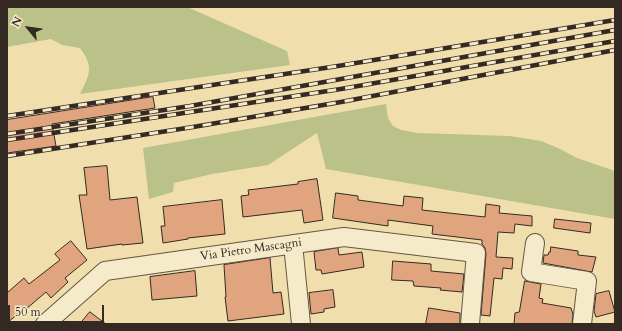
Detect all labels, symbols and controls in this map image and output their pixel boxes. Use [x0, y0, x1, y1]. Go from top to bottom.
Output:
north arrow [8, 8, 48, 48]
text: N [8, 14, 26, 30]
street label: Via Pietro Mascagni [199, 236, 303, 264]
scale bar [10, 297, 106, 323]
text: 50 m [15, 304, 41, 320]

